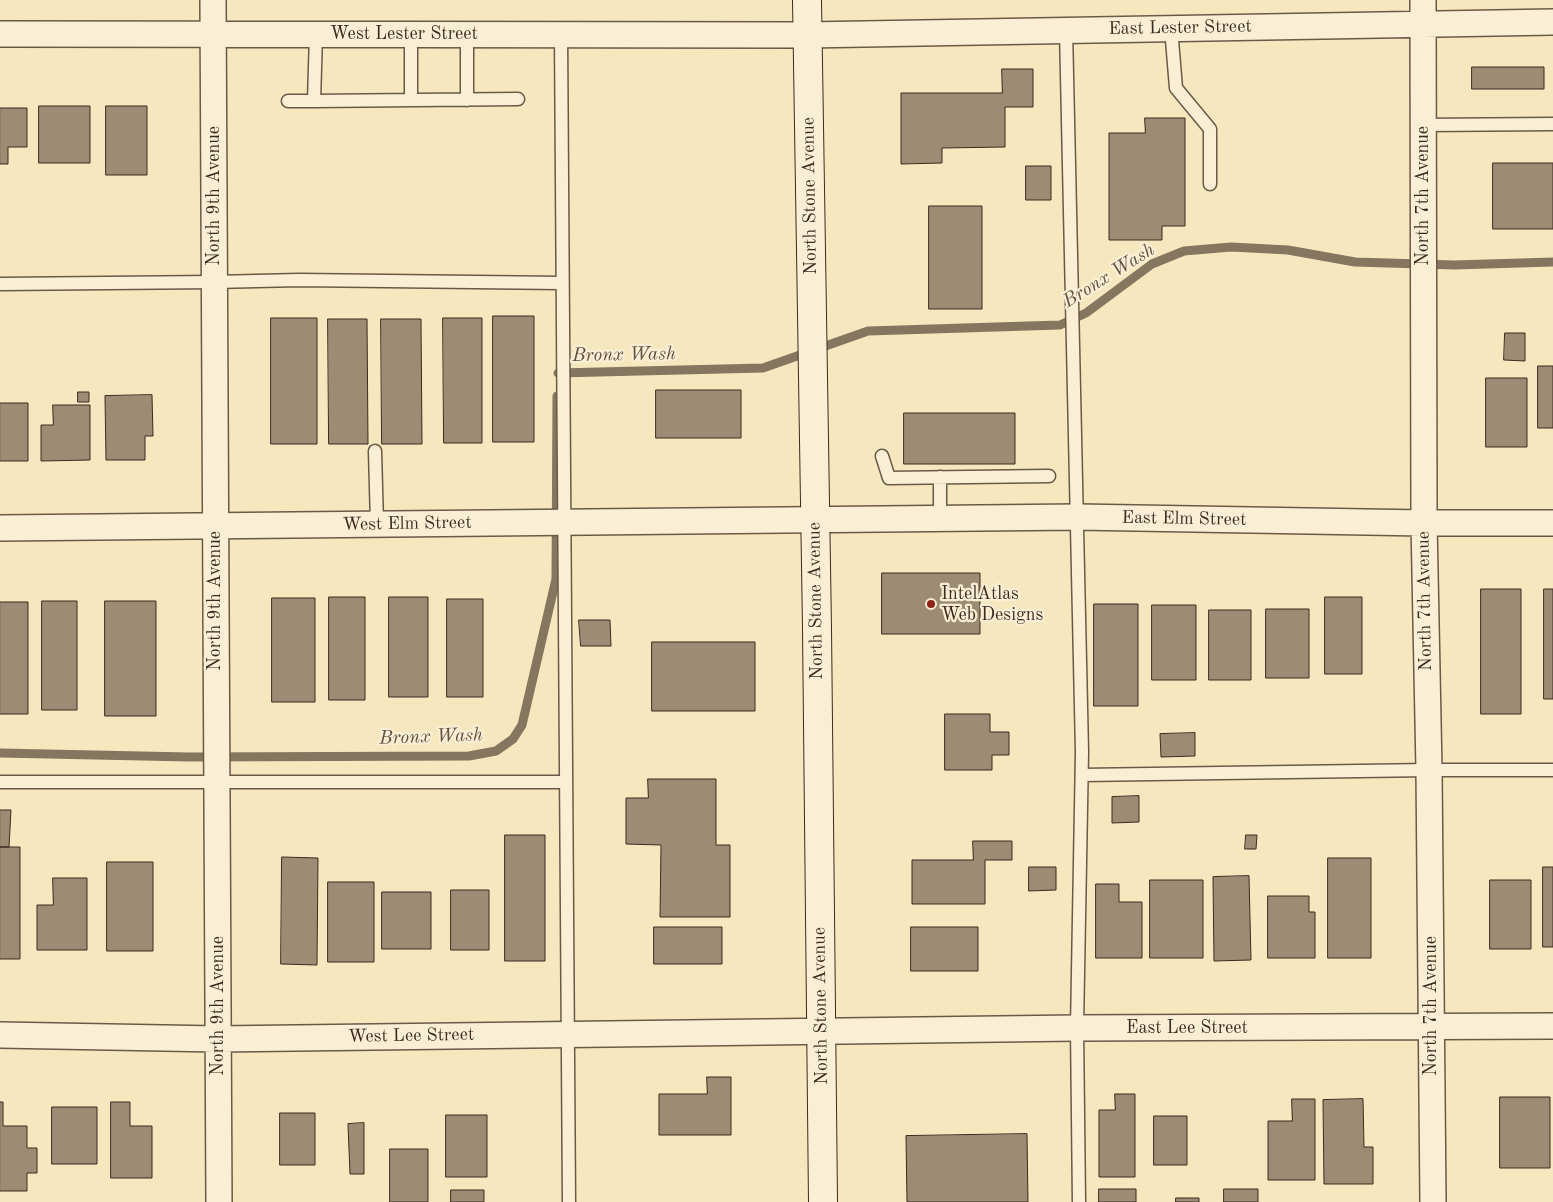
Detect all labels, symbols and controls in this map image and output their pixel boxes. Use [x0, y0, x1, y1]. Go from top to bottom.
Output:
street label: East Lester Street [1108, 16, 1252, 40]
street label: West Lester Street [330, 23, 478, 45]
street label: North Stone Avenue [798, 117, 822, 275]
street label: North 9th Avenue [203, 126, 225, 266]
street label: North 7th Avenue [1412, 126, 1434, 266]
water label: Bronx Wash [1059, 239, 1159, 313]
water label: Bronx Wash [572, 343, 676, 367]
street label: East Elm Street [1121, 507, 1247, 531]
street label: West Elm Street [342, 512, 472, 536]
street label: North Stone Avenue [804, 522, 828, 680]
street label: North 9th Avenue [204, 531, 226, 671]
street label: North 7th Avenue [1413, 531, 1437, 671]
place label: IntelAtlas Web Designs [941, 583, 1043, 626]
marker: IntelAtlas Web Designs [925, 598, 937, 610]
water label: Bronx Wash [379, 724, 483, 750]
street label: North Stone Avenue [809, 927, 833, 1085]
street label: North 9th Avenue [207, 936, 229, 1076]
street label: North 7th Avenue [1420, 936, 1442, 1076]
street label: East Lee Street [1126, 1017, 1248, 1039]
street label: West Lee Street [348, 1024, 474, 1048]

